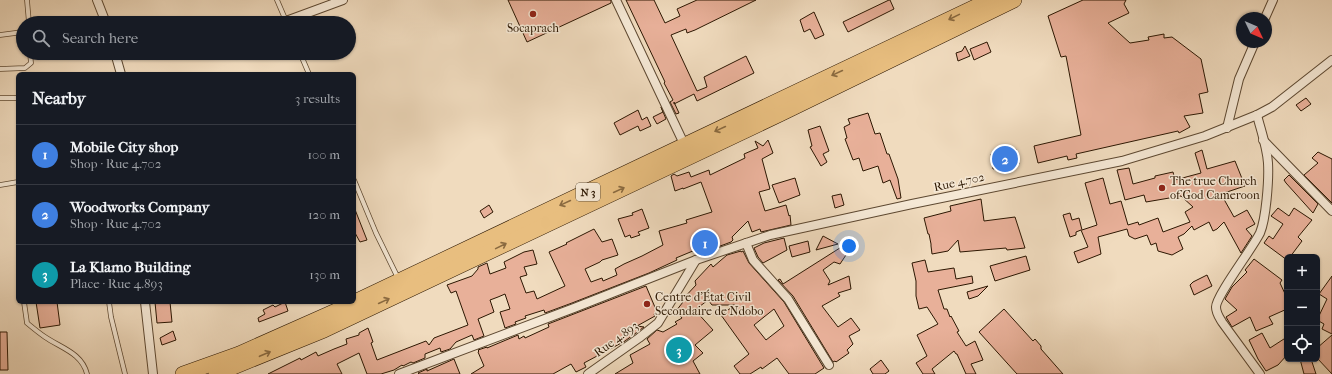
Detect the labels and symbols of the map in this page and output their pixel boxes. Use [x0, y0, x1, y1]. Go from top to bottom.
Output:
marker: Socaprach [528, 9, 538, 19]
north arrow [1236, 12, 1272, 48]
one-way arrow [949, 14, 961, 21]
place label: Socaprach [507, 21, 559, 35]
one-way arrow [832, 70, 844, 77]
one-way arrow [714, 126, 726, 133]
pin: 2 [992, 144, 1018, 174]
street label: Rue 4.702 [932, 170, 986, 194]
place label: The true Church of God Cameroon [1170, 174, 1260, 202]
road number: N 3 [576, 183, 600, 201]
marker: The true Church of God Cameroon [1157, 183, 1167, 193]
one-way arrow [612, 186, 624, 193]
one-way arrow [559, 200, 571, 207]
pin: 1 [692, 228, 718, 258]
your location [839, 236, 859, 256]
one-way arrow [495, 242, 507, 249]
place label: Centre d’État Civil Secondaire de Ndobo [655, 289, 763, 318]
one-way arrow [377, 297, 389, 304]
marker: Centre d’État Civil Secondaire de Ndobo [642, 299, 652, 309]
street label: Rue 4.893 [591, 318, 641, 360]
pin: 3 [666, 335, 692, 365]
one-way arrow [258, 350, 270, 357]

